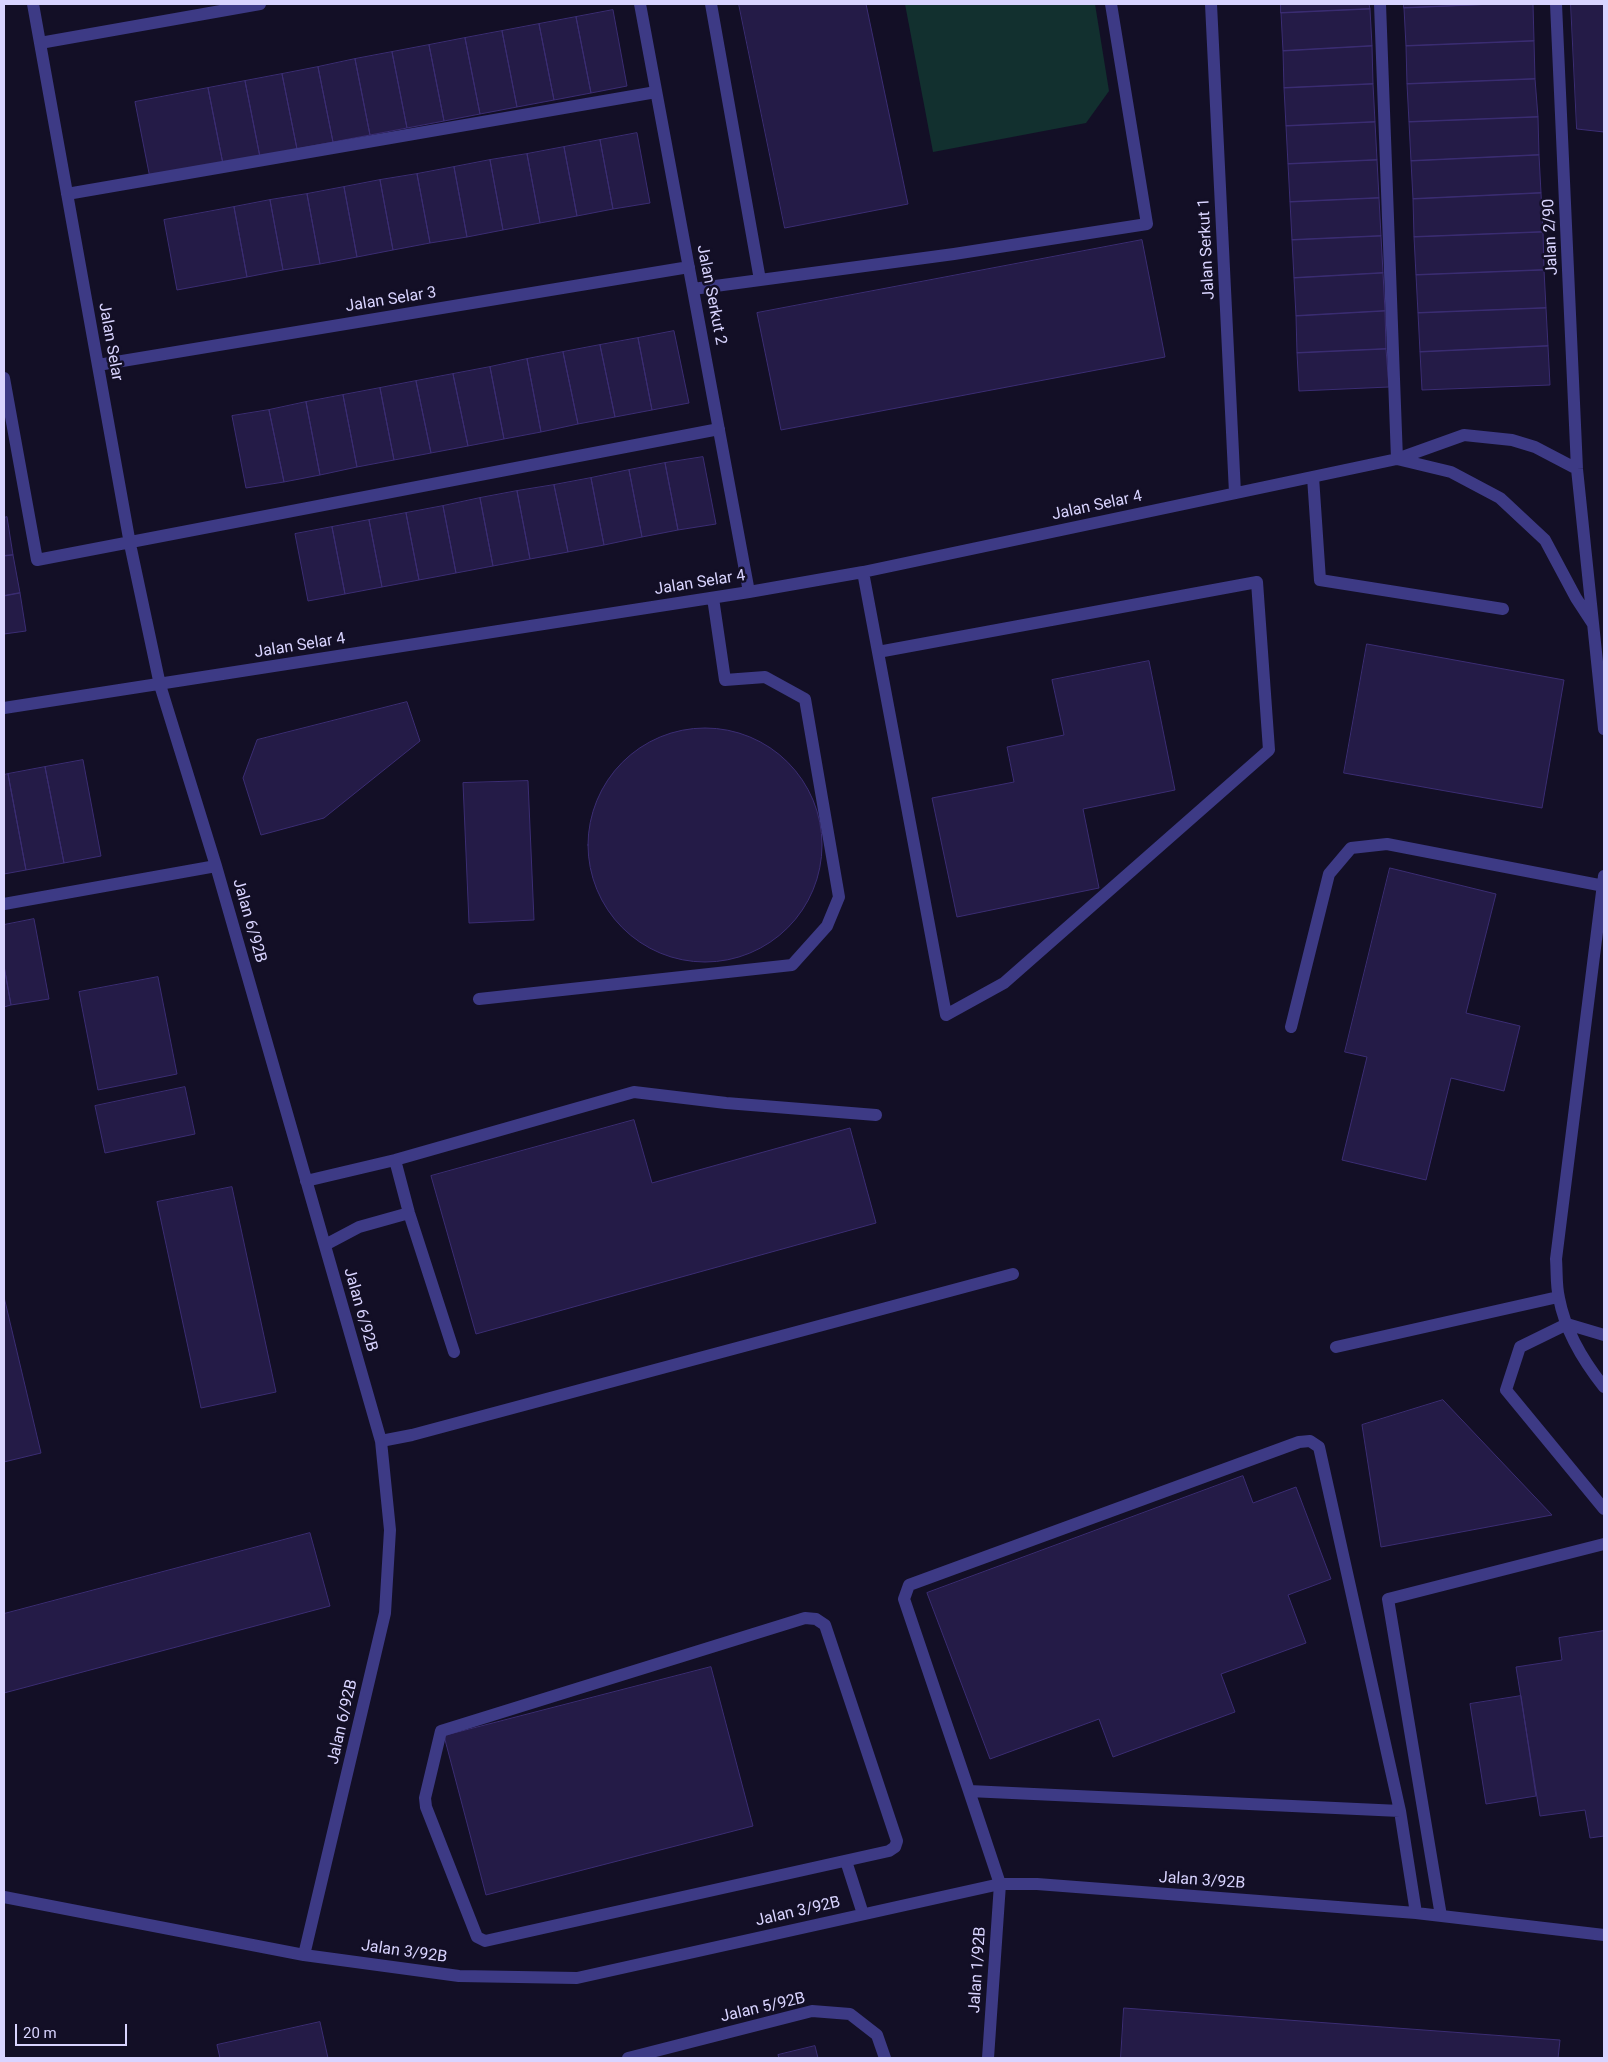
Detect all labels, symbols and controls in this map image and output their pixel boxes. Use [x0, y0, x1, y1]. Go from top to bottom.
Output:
street label: Jalan Serkut 1 [1195, 198, 1219, 300]
street label: Jalan 2/90 [1539, 198, 1563, 276]
street label: Jalan Serkut 2 [692, 243, 730, 347]
street label: Jalan Selar 3 [344, 283, 438, 317]
street label: Jalan Selar [94, 301, 126, 383]
street label: Jalan Selar 4 [1050, 487, 1144, 525]
street label: Jalan Selar 4 [653, 566, 747, 600]
street label: Jalan Selar 4 [253, 629, 347, 663]
street label: Jalan 6/92B [228, 877, 270, 965]
street label: Jalan 6/92B [339, 1266, 381, 1354]
street label: Jalan 6/92B [324, 1678, 362, 1766]
street label: Jalan 3/92B [1158, 1868, 1246, 1894]
street label: Jalan 3/92B [754, 1893, 842, 1931]
street label: Jalan 1/92B [965, 1926, 991, 2014]
street label: Jalan 3/92B [360, 1936, 448, 1968]
street label: Jalan 5/92B [719, 1989, 807, 2027]
scale bar [18, 2014, 130, 2046]
text: 20 m [23, 2024, 57, 2042]

